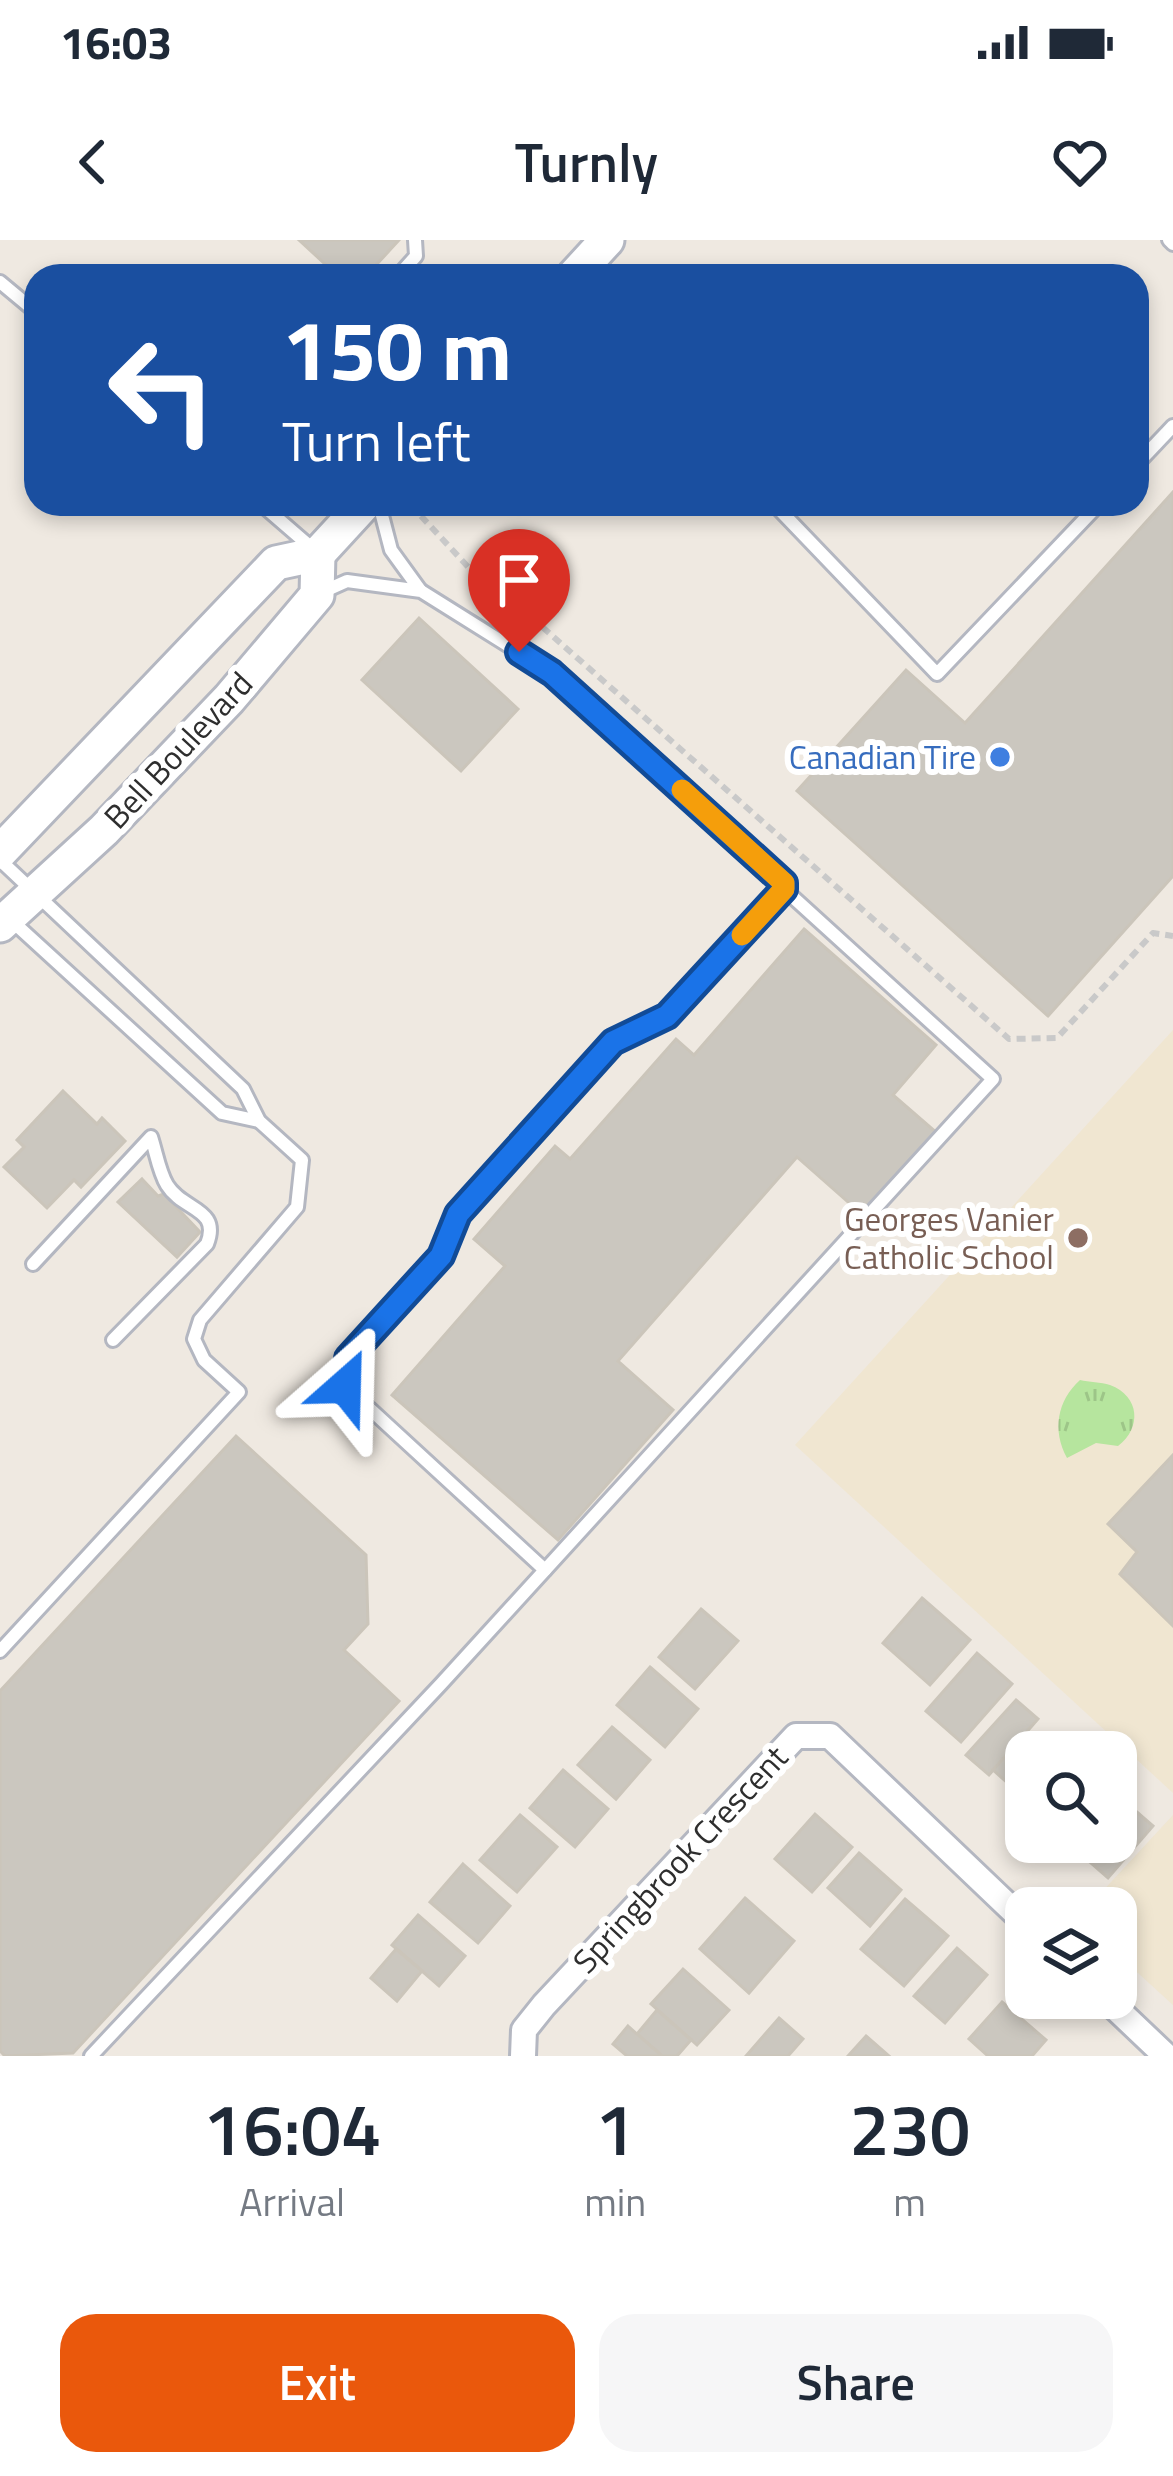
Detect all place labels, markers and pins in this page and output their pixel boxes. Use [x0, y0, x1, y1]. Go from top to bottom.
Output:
pin [468, 529, 570, 652]
place label: Canadian Tire [789, 732, 976, 782]
marker: Canadian Tire [987, 744, 1013, 770]
place label: Georges Vanier Catholic School [844, 1194, 1054, 1282]
marker: Georges Vanier Catholic School [1065, 1225, 1091, 1251]

